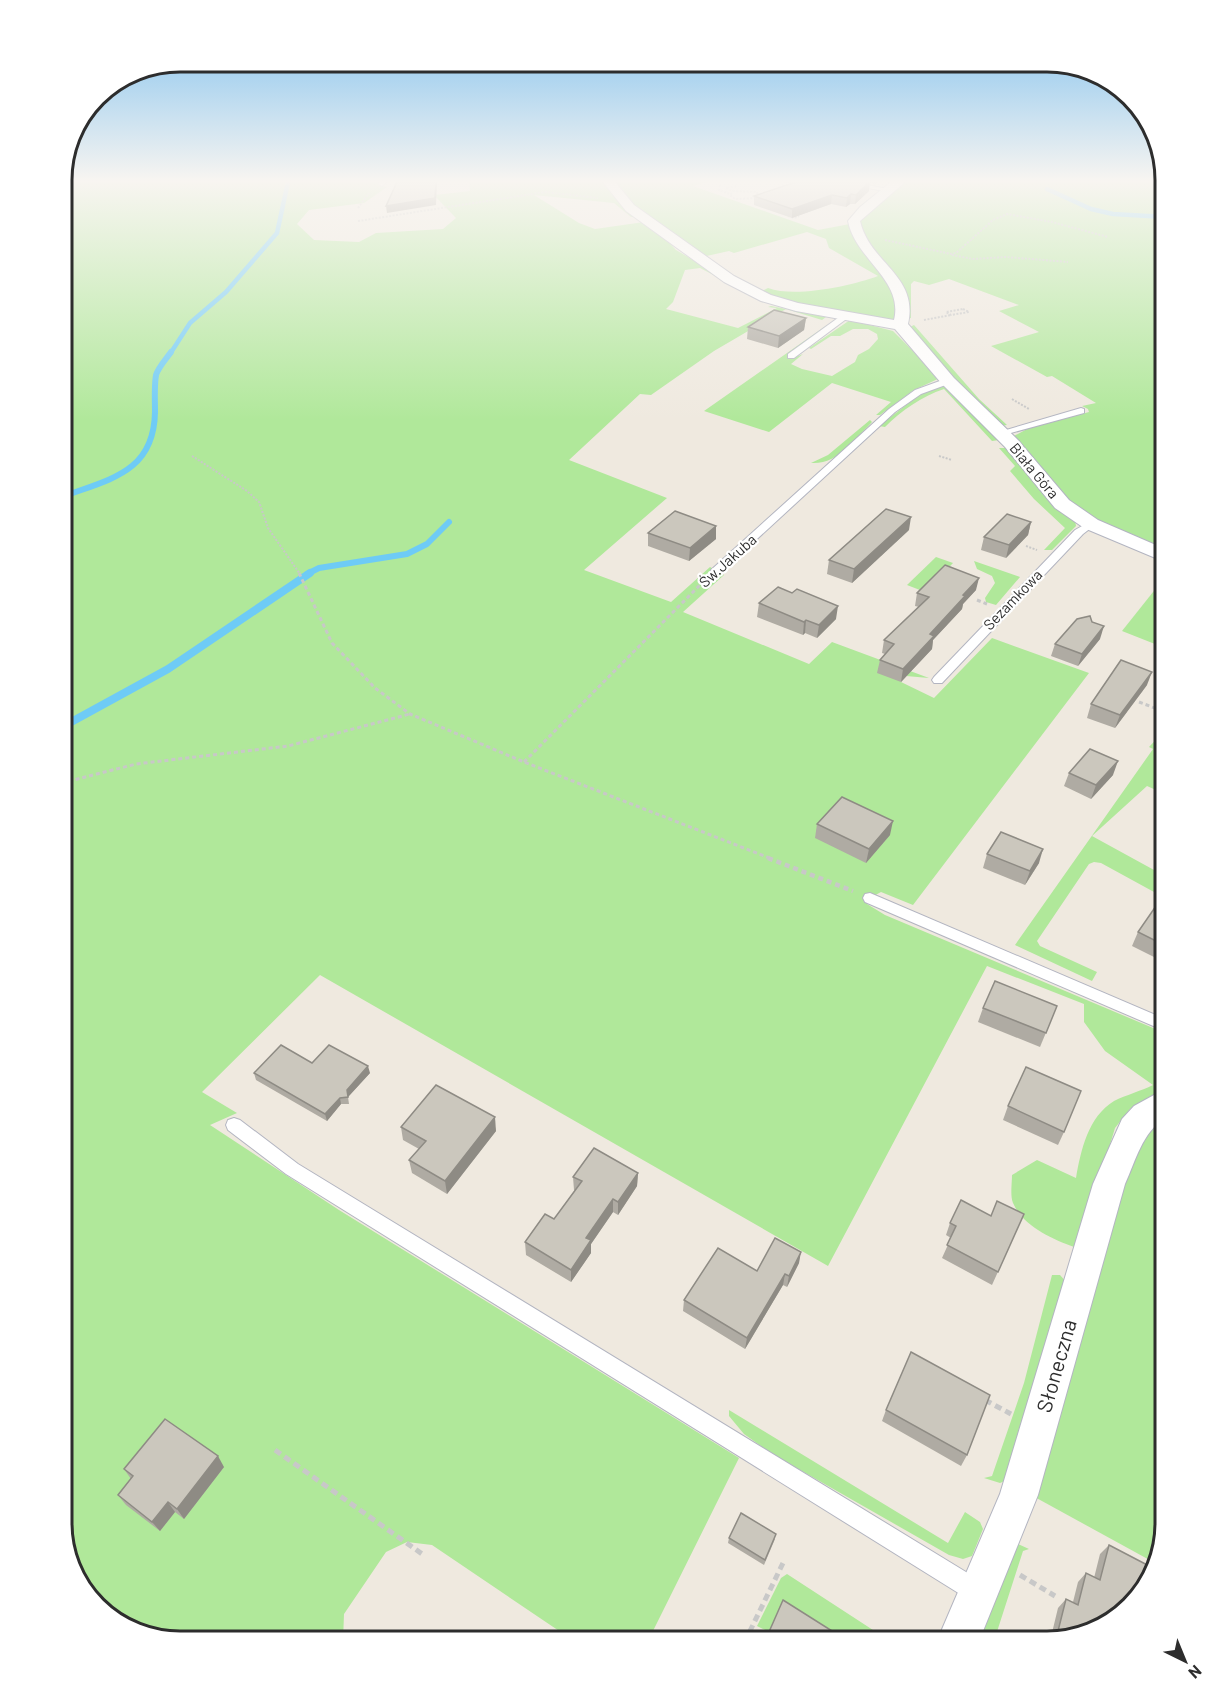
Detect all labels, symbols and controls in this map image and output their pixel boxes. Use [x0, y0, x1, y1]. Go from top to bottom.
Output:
street label: Biała Góra [1006, 439, 1063, 502]
street label: Św.Jakuba [695, 530, 760, 591]
street label: Sezamkowa [979, 565, 1045, 633]
street label: Słoneczna [1030, 1316, 1081, 1415]
north arrow [1155, 1631, 1215, 1691]
text: N [1185, 1662, 1206, 1683]

